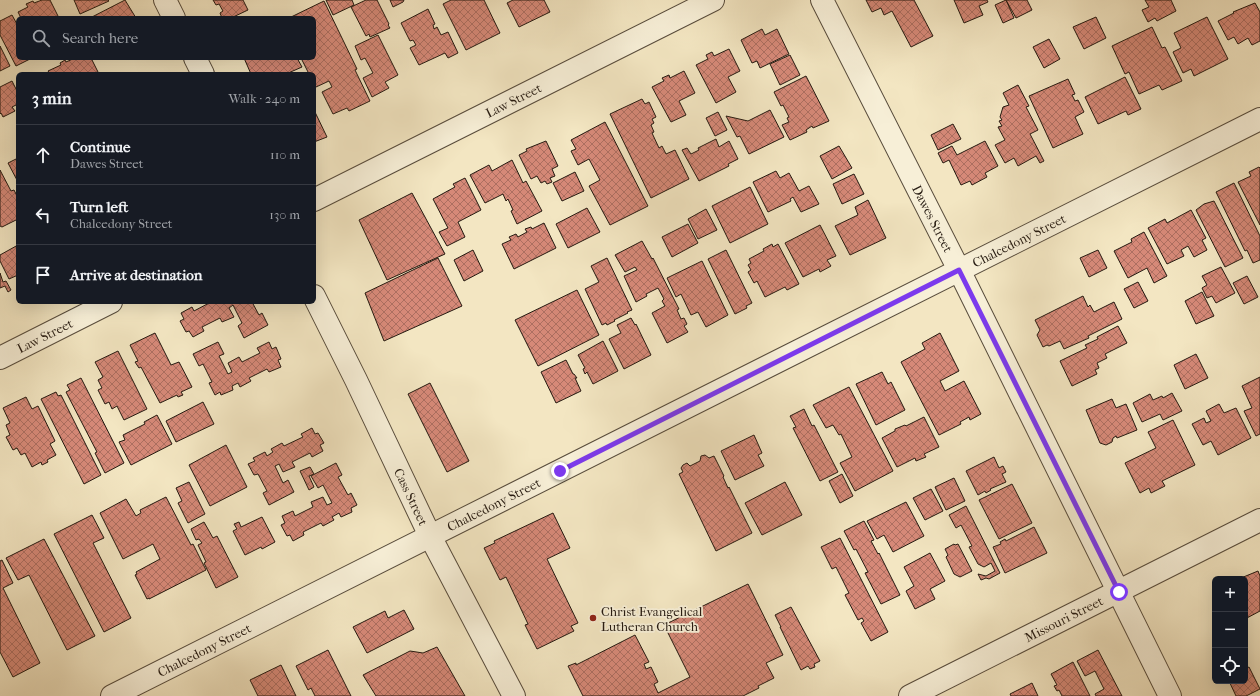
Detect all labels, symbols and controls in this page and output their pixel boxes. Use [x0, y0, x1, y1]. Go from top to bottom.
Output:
search box [16, 16, 316, 60]
icon: search [30, 27, 52, 49]
text: Search here [62, 29, 138, 47]
street label: Law Street [483, 80, 544, 120]
text: 3 min [32, 88, 72, 108]
text: Walk · 240 m [228, 91, 300, 106]
text: Continue [70, 138, 130, 156]
icon: ahead [32, 144, 54, 166]
text: 110 m [270, 147, 300, 162]
text: Dawes Street [70, 156, 143, 171]
street label: Dawes Street [910, 182, 956, 255]
text: Turn left [70, 198, 128, 216]
icon: left [32, 204, 54, 226]
text: 130 m [269, 207, 300, 222]
street label: Chalcedony Street [970, 210, 1068, 270]
text: Chalcedony Street [70, 216, 172, 231]
icon: arrive [32, 264, 54, 286]
text: Arrive at destination [70, 266, 202, 284]
street label: Law Street [14, 315, 75, 356]
route end [551, 462, 569, 480]
street label: Cass Street [391, 466, 431, 528]
street label: Chalcedony Street [444, 474, 543, 534]
map controls [1212, 576, 1248, 684]
button: + [1212, 576, 1248, 612]
route start [1110, 583, 1128, 601]
street label: Missouri Street [1022, 593, 1106, 645]
place label: Christ Evangelical Lutheran Church [601, 604, 703, 634]
button: − [1212, 612, 1248, 648]
marker: Christ Evangelical Lutheran Church [588, 613, 598, 623]
street label: Chalcedony Street [155, 620, 254, 679]
button: locate [1212, 648, 1248, 684]

